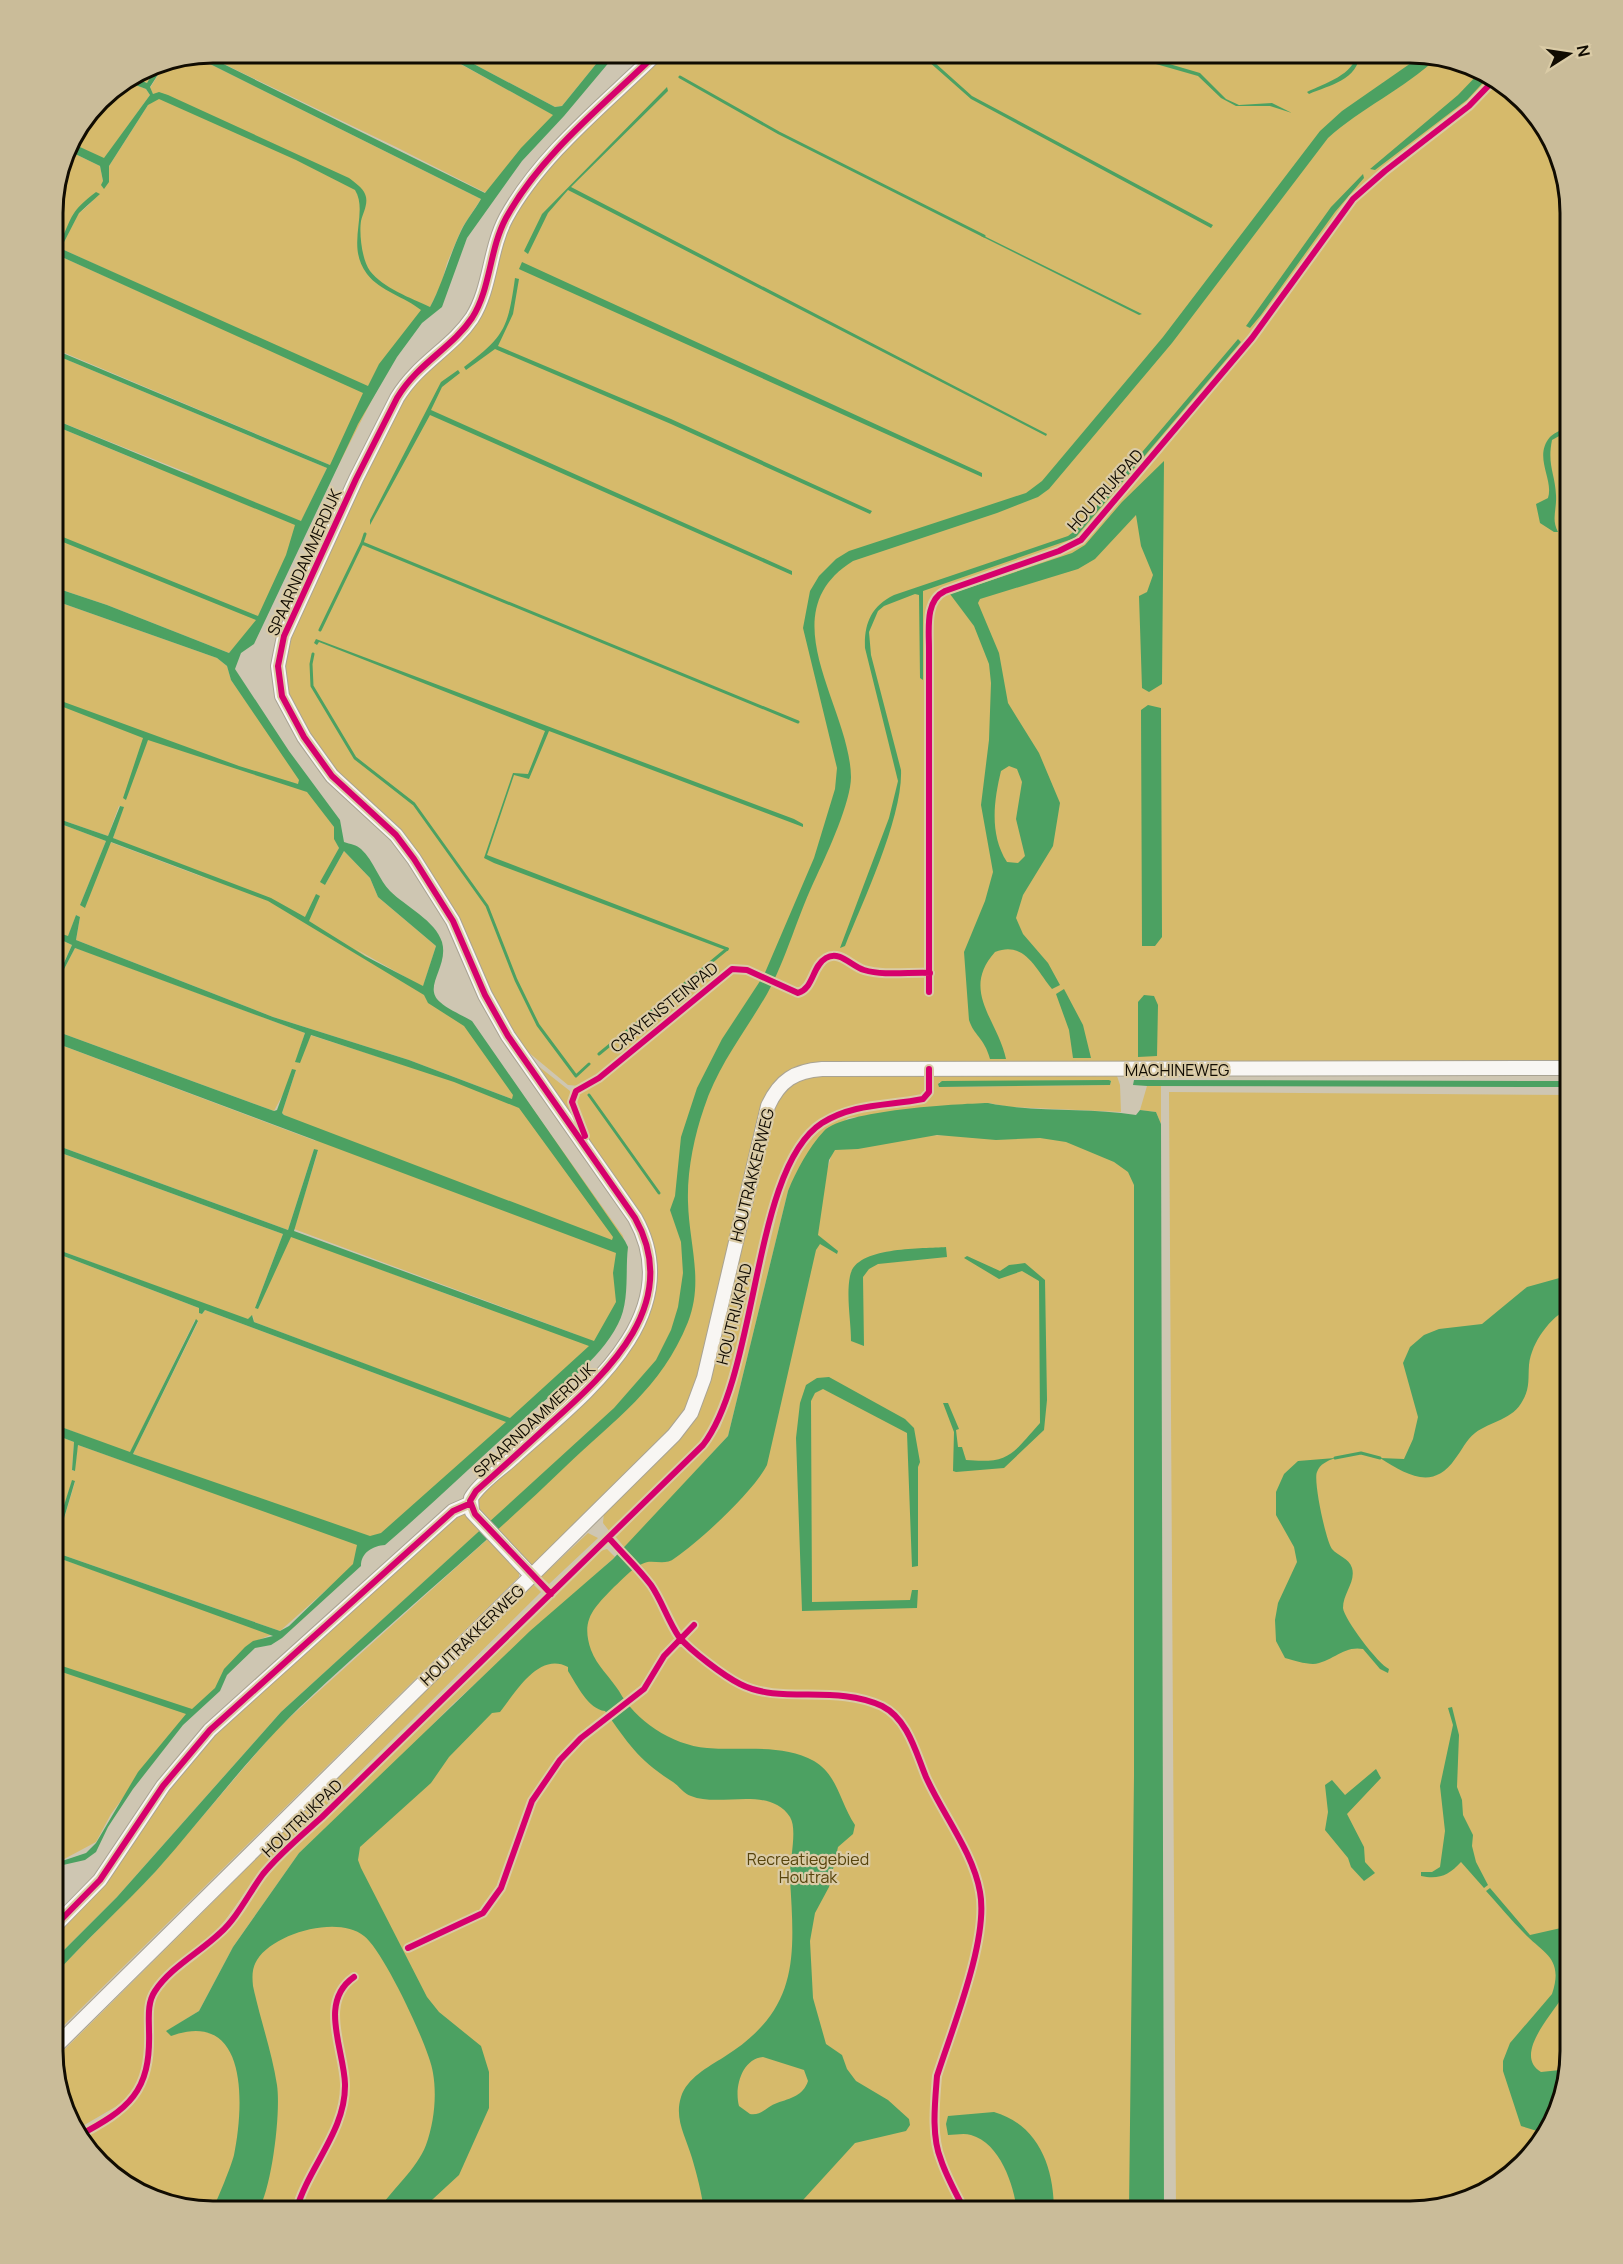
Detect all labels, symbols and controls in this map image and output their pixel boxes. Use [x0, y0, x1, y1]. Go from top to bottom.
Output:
north arrow [1539, 24, 1599, 84]
text: N [1572, 43, 1596, 59]
street label: HOUTRIJKPAD [1062, 444, 1148, 536]
street label: SPAARNDAMMERDIJK [262, 485, 347, 639]
street label: CRAYENSTEINPAD [606, 957, 723, 1057]
street label: MACHINEWEG [1125, 1059, 1229, 1081]
street label: HOUTRAKKERWEG [725, 1106, 779, 1244]
street label: HOUTRIJKPAD [711, 1261, 757, 1367]
street label: SPAARNDAMMERDIJK [468, 1358, 600, 1482]
street label: HOUTRAKKERWEG [415, 1580, 529, 1690]
street label: HOUTRIJKPAD [257, 1774, 347, 1862]
park label: Recreatiegebied Houtrak [747, 1848, 869, 1888]

